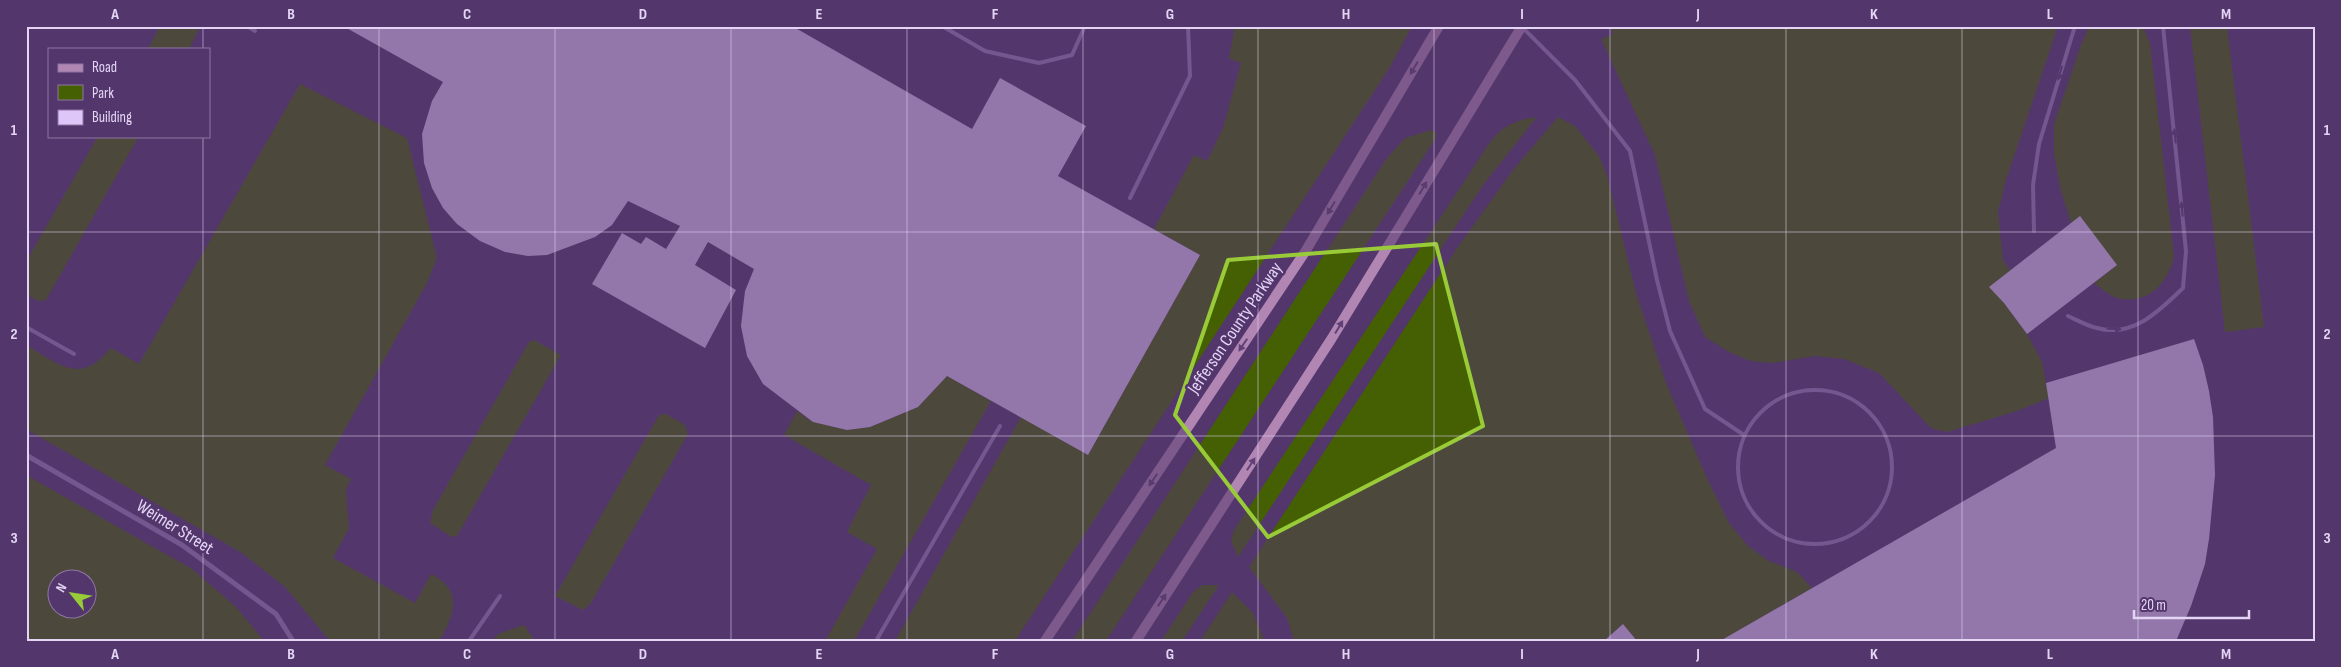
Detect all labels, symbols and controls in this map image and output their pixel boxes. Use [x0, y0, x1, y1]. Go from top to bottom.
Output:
text: A [110, 5, 119, 24]
text: B [287, 5, 295, 24]
text: C [463, 5, 471, 24]
text: D [639, 5, 647, 24]
text: E [816, 5, 823, 24]
text: F [992, 5, 999, 24]
text: G [1166, 5, 1174, 24]
text: H [1342, 5, 1350, 24]
text: I [1520, 5, 1524, 24]
text: J [1695, 5, 1700, 24]
text: K [1870, 5, 1878, 24]
text: L [2047, 5, 2054, 24]
text: M [2221, 5, 2231, 24]
legend [48, 48, 210, 138]
text: Road [92, 58, 117, 77]
one-way arrow [1409, 62, 1418, 75]
one-way arrow [2056, 65, 2064, 80]
text: Park [92, 84, 114, 103]
text: Building [92, 108, 132, 127]
text: 1 [11, 121, 18, 140]
text: 1 [2324, 121, 2331, 140]
one-way arrow [2171, 128, 2179, 144]
one-way arrow [1419, 182, 1428, 195]
one-way arrow [2178, 201, 2186, 217]
one-way arrow [1327, 202, 1336, 215]
street label: Jefferson County Parkway [1183, 258, 1287, 399]
one-way arrow [1334, 321, 1343, 334]
text: 2 [10, 325, 18, 344]
text: 2 [2323, 325, 2331, 344]
one-way arrow [2107, 326, 2123, 334]
one-way arrow [1238, 338, 1248, 351]
one-way arrow [1246, 457, 1255, 470]
one-way arrow [1148, 473, 1158, 486]
street label: Weimer Street [133, 495, 218, 559]
text: 3 [10, 529, 18, 548]
text: 3 [2323, 529, 2331, 548]
north arrow [48, 570, 98, 620]
text: N [52, 580, 70, 595]
scale bar [2134, 587, 2248, 619]
one-way arrow [1157, 593, 1167, 607]
text: 20 m [2141, 596, 2166, 615]
text: A [110, 645, 119, 664]
text: B [287, 645, 295, 664]
text: C [463, 645, 471, 664]
text: D [639, 645, 647, 664]
text: E [816, 645, 823, 664]
text: F [992, 645, 999, 664]
text: G [1166, 645, 1174, 664]
text: H [1342, 645, 1350, 664]
text: I [1520, 645, 1524, 664]
text: J [1695, 645, 1700, 664]
text: K [1870, 645, 1878, 664]
text: L [2047, 645, 2054, 664]
text: M [2221, 645, 2231, 664]

